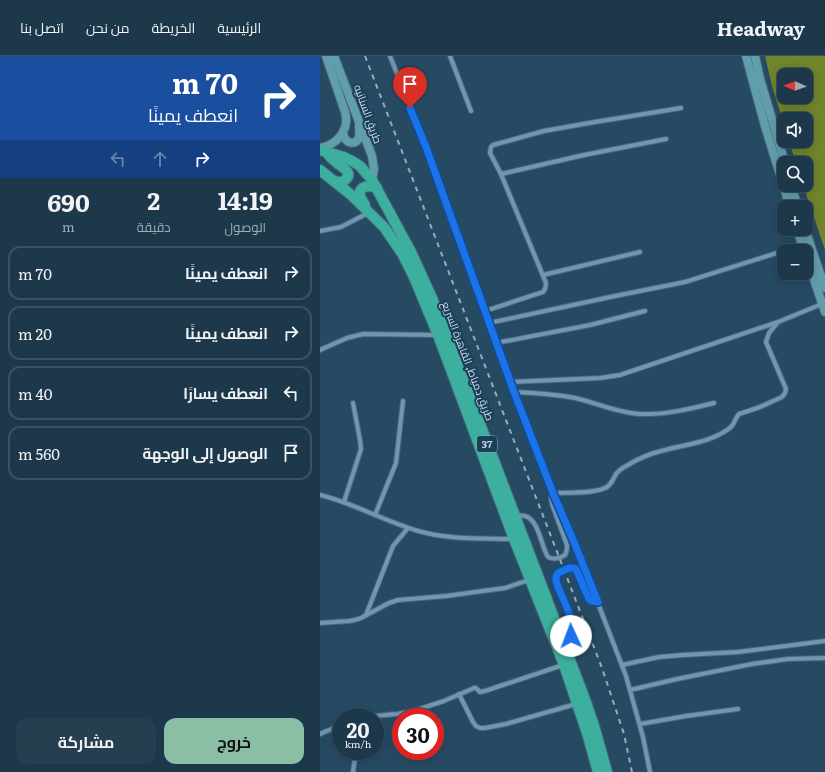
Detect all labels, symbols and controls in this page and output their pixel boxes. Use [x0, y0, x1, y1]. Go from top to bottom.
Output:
text: Headway [717, 14, 805, 42]
text: اتصل بنا [20, 17, 64, 37]
text: من نحن [86, 17, 130, 37]
text: الخريطة [152, 17, 195, 37]
text: الرئيسية [217, 17, 261, 37]
text: 70 m [172, 61, 238, 103]
pin [393, 67, 427, 108]
north arrow [777, 68, 813, 104]
map controls [777, 68, 813, 280]
icon: right [252, 72, 304, 124]
icon: arrive [399, 73, 421, 95]
street label: طريق السنانيه [351, 82, 387, 145]
text: انعطف يمينًا [148, 101, 238, 128]
button: sound [777, 112, 813, 148]
icon: left [107, 148, 129, 170]
icon: ahead [149, 148, 171, 170]
icon: right [191, 148, 213, 170]
button: search [777, 156, 813, 192]
text: 2 [147, 182, 160, 217]
text: 14:19 [218, 182, 273, 217]
text: 690 [47, 184, 90, 219]
button: + [777, 200, 813, 236]
text: m [62, 217, 75, 236]
text: دقيقة [137, 217, 171, 236]
text: الوصول [225, 217, 266, 236]
button: − [777, 244, 813, 280]
text: انعطف يمينًا [185, 261, 268, 284]
text: 70 m [18, 262, 52, 285]
icon: right [280, 262, 302, 284]
street label: طريق دمياط, القاهرة السريع [438, 299, 499, 423]
text: انعطف يمينًا [185, 321, 268, 344]
text: 20 m [18, 322, 52, 345]
icon: right [280, 322, 302, 344]
text: انعطف يسارًا [183, 381, 268, 404]
text: 40 m [18, 382, 53, 405]
icon: left [280, 382, 302, 404]
road number: 37 [477, 436, 497, 452]
text: الوصول إلى الوجهة [142, 441, 268, 464]
text: 560 m [18, 442, 60, 465]
icon: arrive [280, 442, 302, 464]
position arrow [550, 615, 592, 657]
speed limit sign: 30 [392, 708, 444, 760]
text: 20 [346, 714, 370, 744]
button: مشاركة [16, 718, 156, 764]
button: خروج [164, 718, 304, 764]
text: km/h [345, 736, 371, 751]

